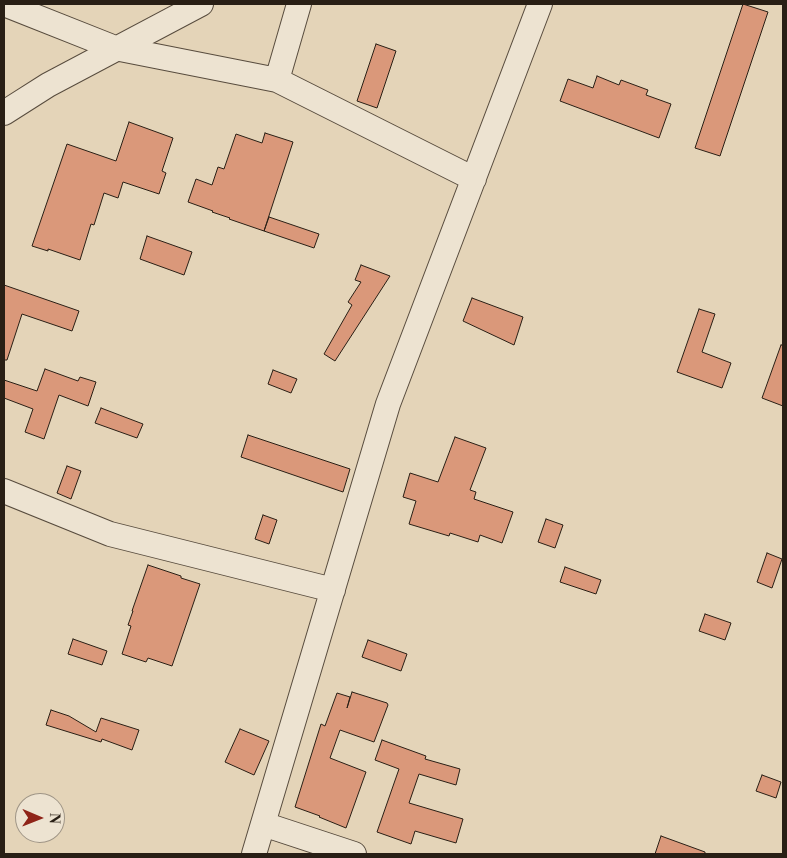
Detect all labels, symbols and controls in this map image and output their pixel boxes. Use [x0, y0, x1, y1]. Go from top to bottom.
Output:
north arrow [15, 793, 65, 843]
text: N [45, 813, 63, 824]

